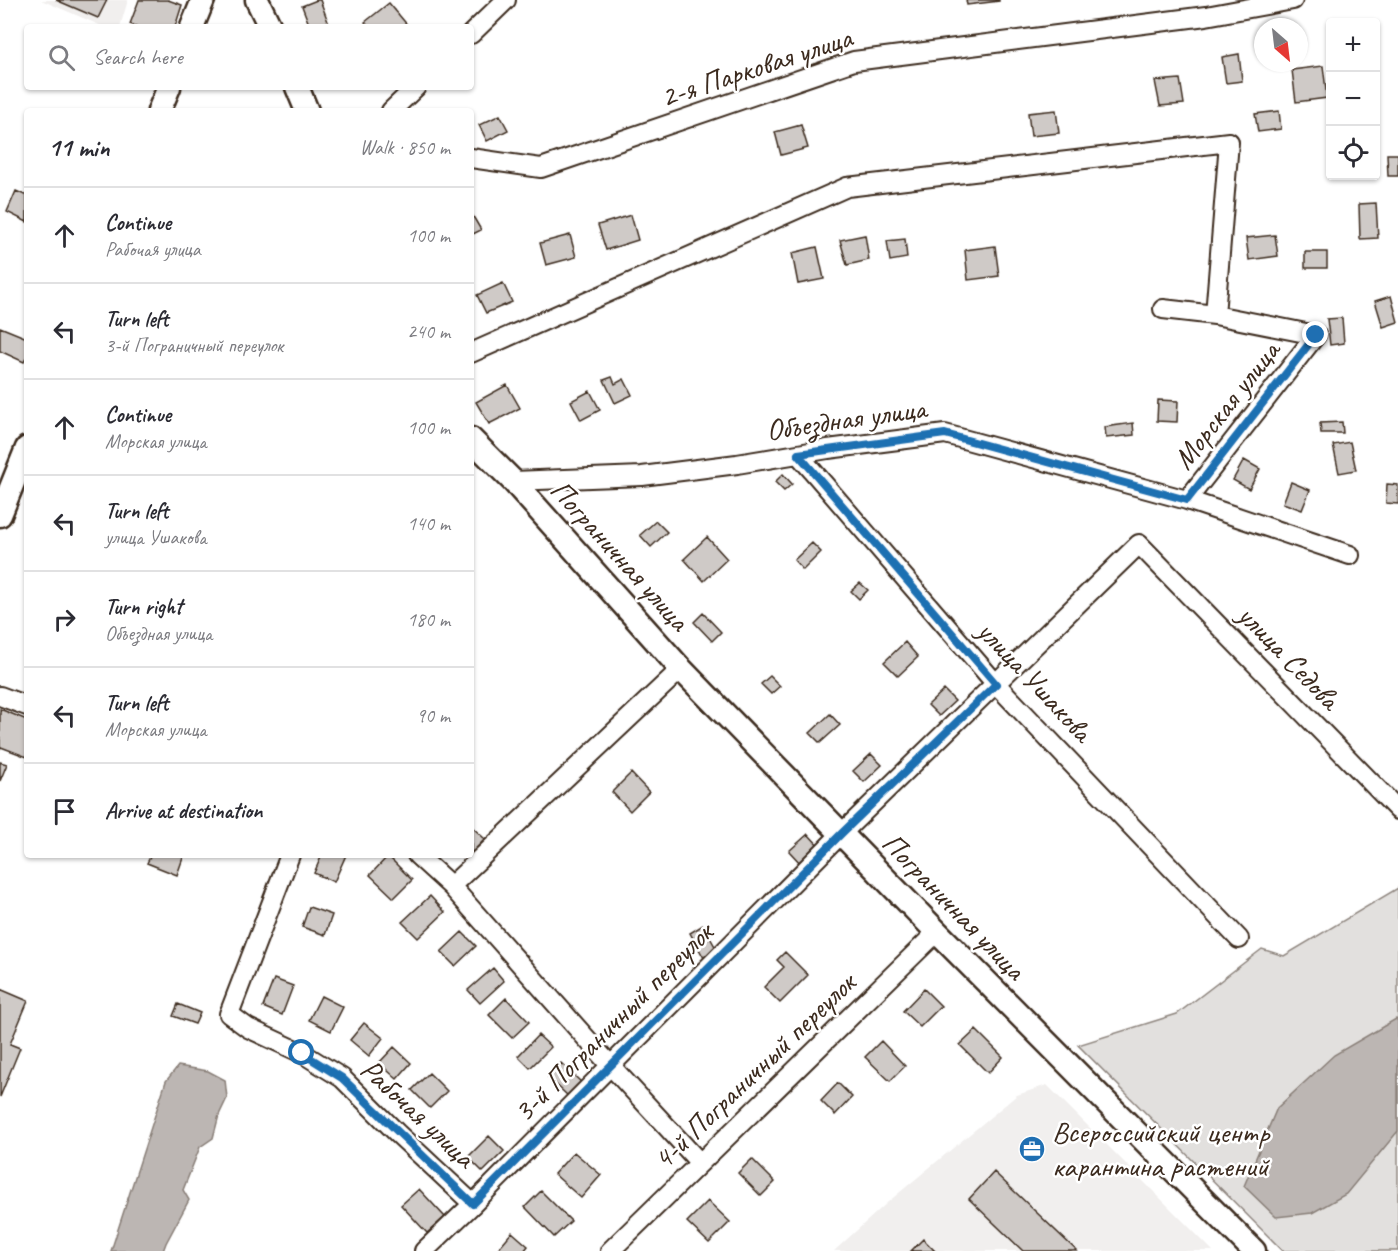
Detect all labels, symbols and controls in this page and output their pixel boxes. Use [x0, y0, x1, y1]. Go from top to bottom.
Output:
street label: 2-я Парковая улица [656, 18, 858, 116]
north arrow [1254, 18, 1308, 72]
map controls [1326, 18, 1380, 180]
button: + [1326, 18, 1380, 72]
search box [24, 24, 474, 90]
icon: search [45, 41, 78, 74]
text: Search here [93, 43, 183, 71]
button: − [1326, 72, 1380, 126]
button: locate [1326, 126, 1380, 180]
text: 11 min [48, 131, 110, 164]
text: Walk · 850 m [360, 135, 450, 160]
text: Continue [105, 209, 171, 237]
icon: ahead [48, 219, 81, 252]
text: 100 m [407, 223, 450, 248]
text: Рабочая улица [105, 237, 200, 262]
text: Turn left [105, 305, 169, 333]
icon: left [48, 315, 81, 348]
text: 240 m [407, 319, 450, 344]
route end [1302, 321, 1328, 347]
street label: Морская улица [1164, 331, 1289, 477]
text: 3-й Пограничный переулок [105, 333, 283, 358]
street label: Объездная улица [764, 389, 931, 449]
text: Continue [105, 401, 171, 429]
icon: ahead [48, 411, 81, 444]
text: 100 m [407, 415, 450, 440]
text: Морская улица [105, 429, 206, 454]
street label: Пограничная улица [542, 471, 699, 640]
text: Turn left [105, 497, 169, 525]
icon: left [48, 507, 81, 540]
text: 140 m [407, 511, 450, 536]
text: улица Ушакова [105, 525, 207, 550]
text: Turn right [105, 593, 182, 621]
street label: улица Седова [1228, 595, 1350, 719]
icon: right [48, 603, 81, 636]
text: 180 m [407, 607, 450, 632]
street label: улица Ушакова [968, 611, 1103, 752]
text: Объездная улица [105, 621, 212, 646]
text: Turn left [105, 689, 169, 717]
icon: left [48, 699, 81, 732]
text: 90 m [416, 703, 450, 728]
text: Морская улица [105, 717, 206, 742]
icon: arrive [48, 795, 81, 828]
text: Arrive at destination [105, 797, 262, 825]
street label: Пограничная улица [874, 824, 1035, 989]
street label: 3-й Пограничный переулок [505, 912, 723, 1130]
street label: 4-й Пограничный переулок [645, 962, 865, 1178]
route start [288, 1039, 314, 1065]
street label: Рабочая улица [353, 1050, 485, 1177]
place label: Всероссийский центр карантина растений [1052, 1113, 1271, 1185]
office icon: Всероссийский центр карантина растений [1017, 1134, 1047, 1164]

